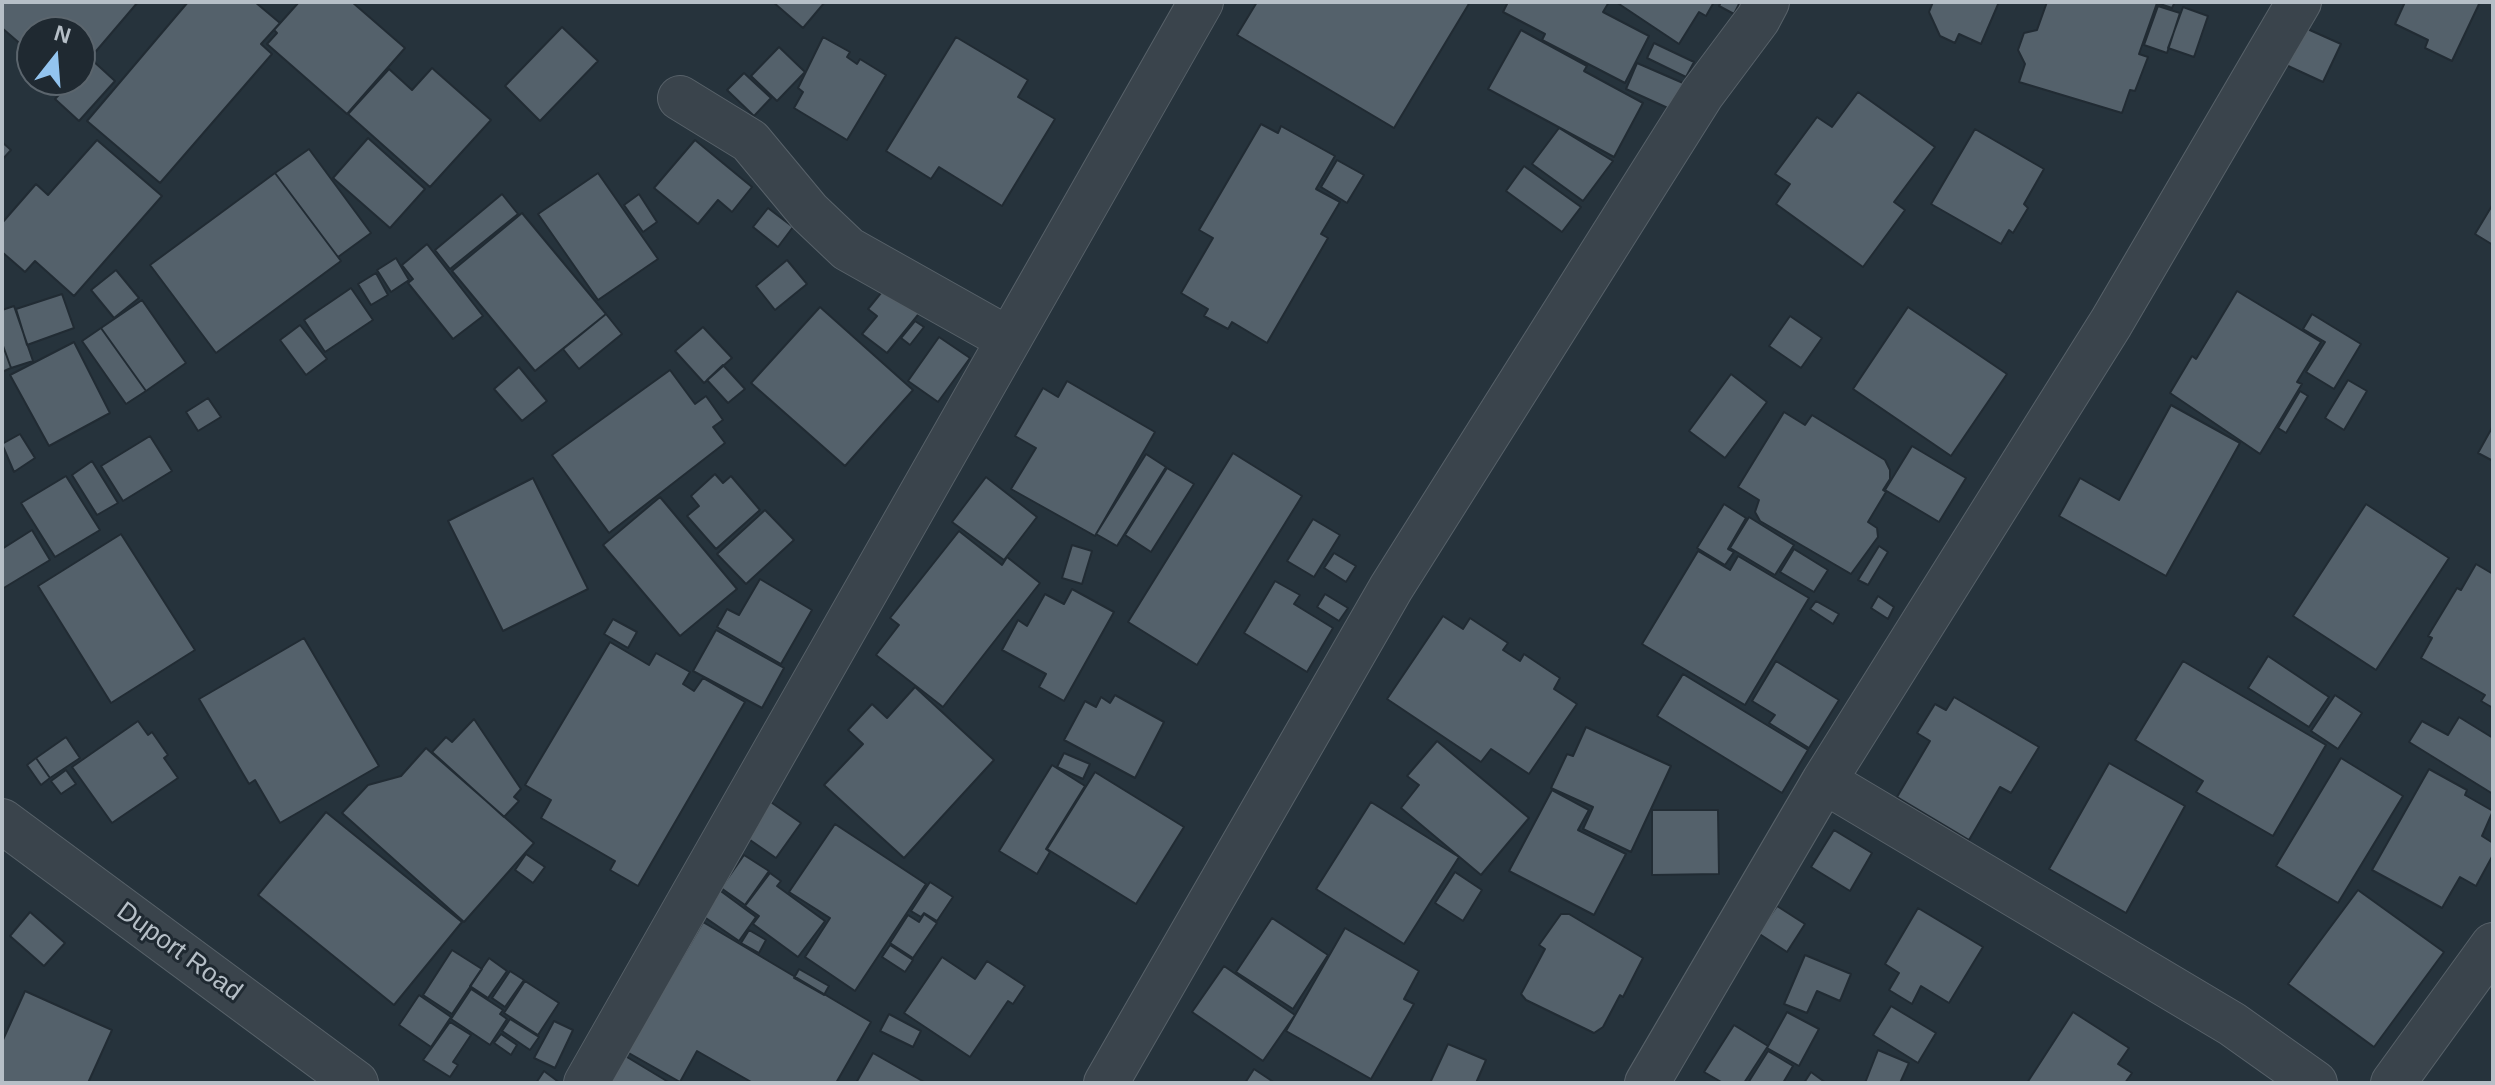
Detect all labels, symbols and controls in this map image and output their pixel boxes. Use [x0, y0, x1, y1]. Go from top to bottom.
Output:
north arrow [16, 16, 96, 96]
text: N [51, 20, 74, 49]
street label: Duport Road [110, 896, 248, 1008]

